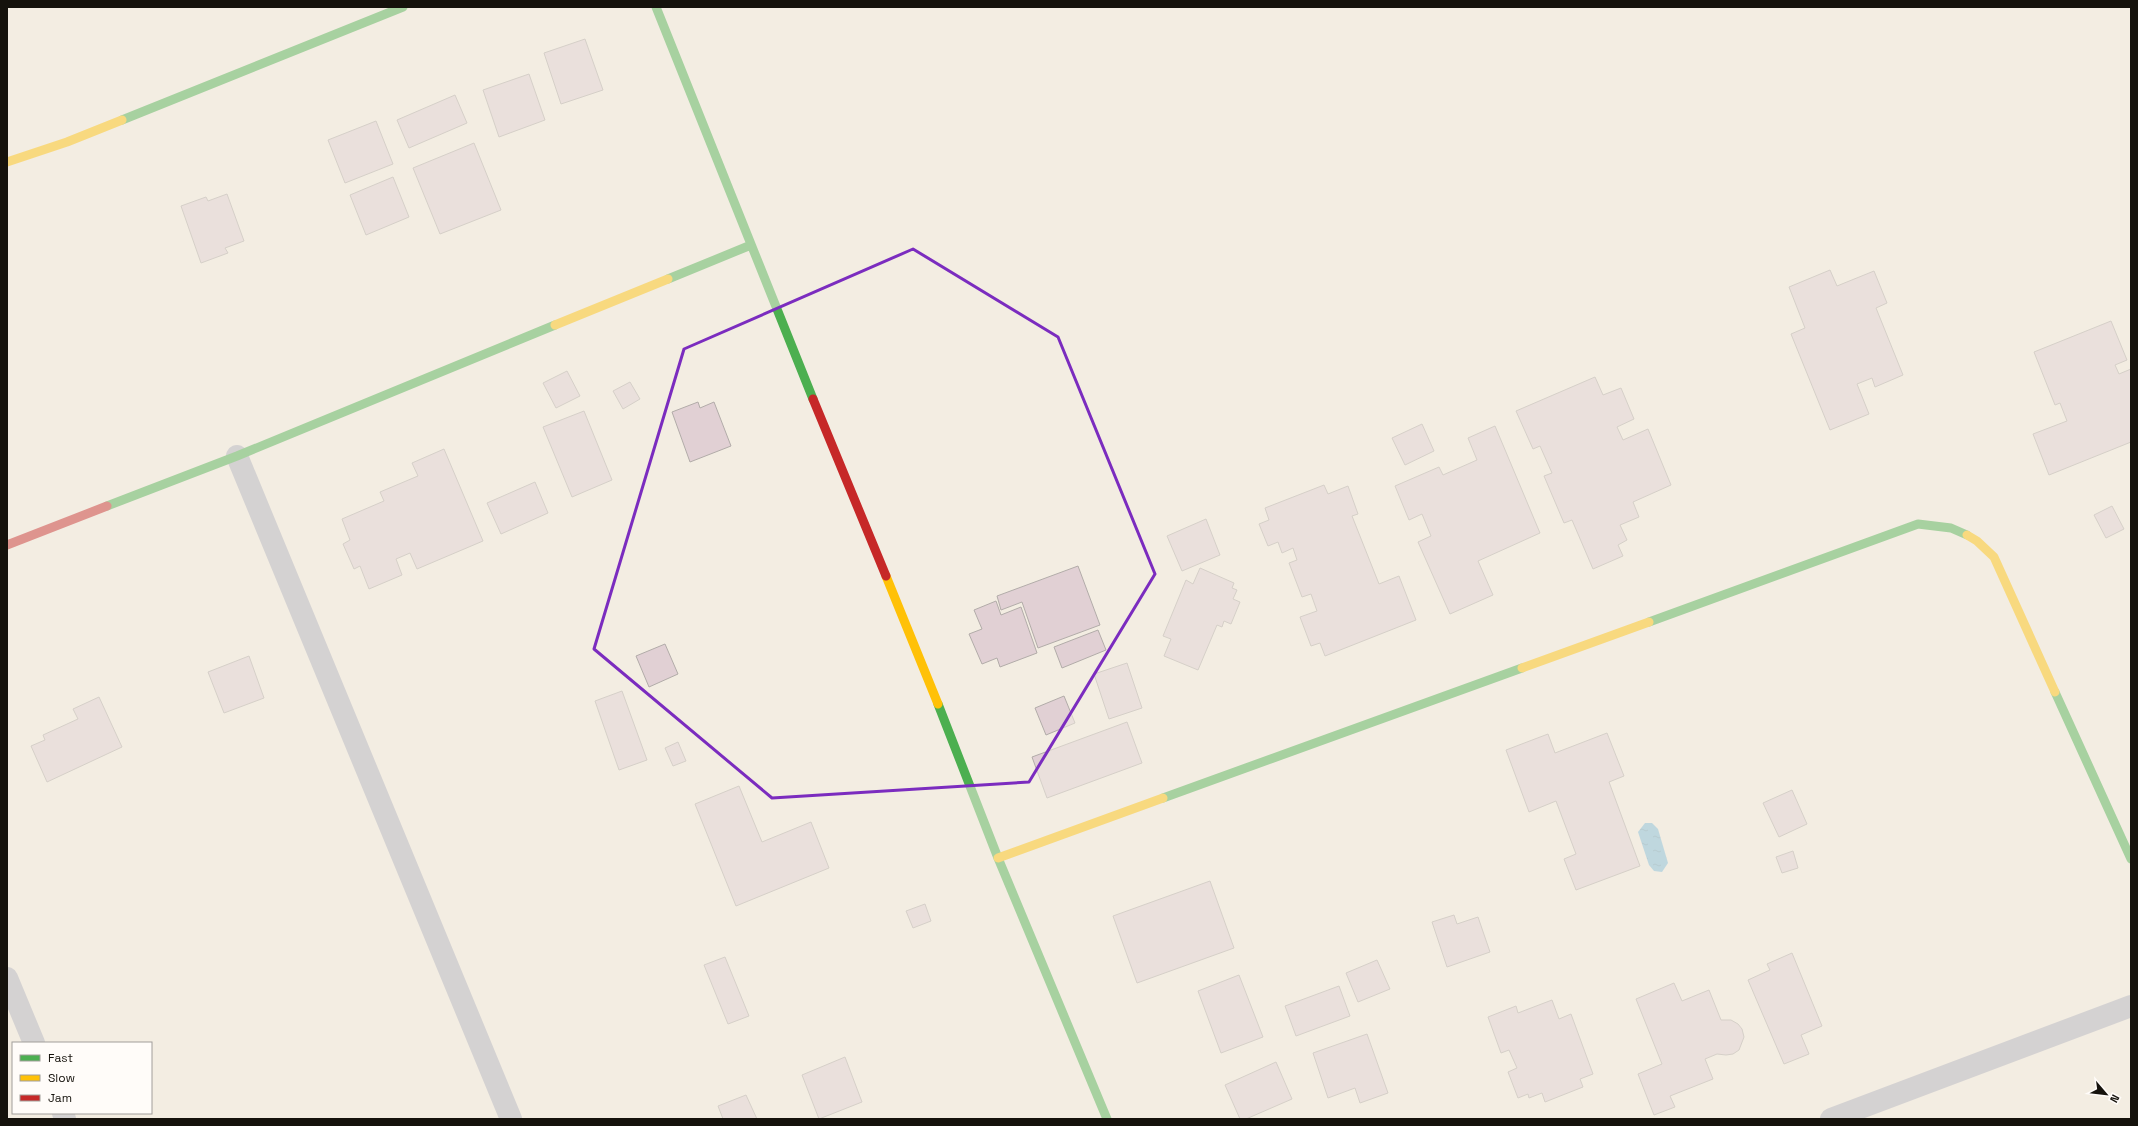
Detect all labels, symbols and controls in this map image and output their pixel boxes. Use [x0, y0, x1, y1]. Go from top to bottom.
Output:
legend [12, 1042, 152, 1114]
text: Fast [48, 1050, 73, 1066]
text: Slow [48, 1070, 75, 1086]
north arrow [2086, 1074, 2126, 1114]
text: Jam [48, 1090, 72, 1106]
text: N [2107, 1092, 2123, 1105]

